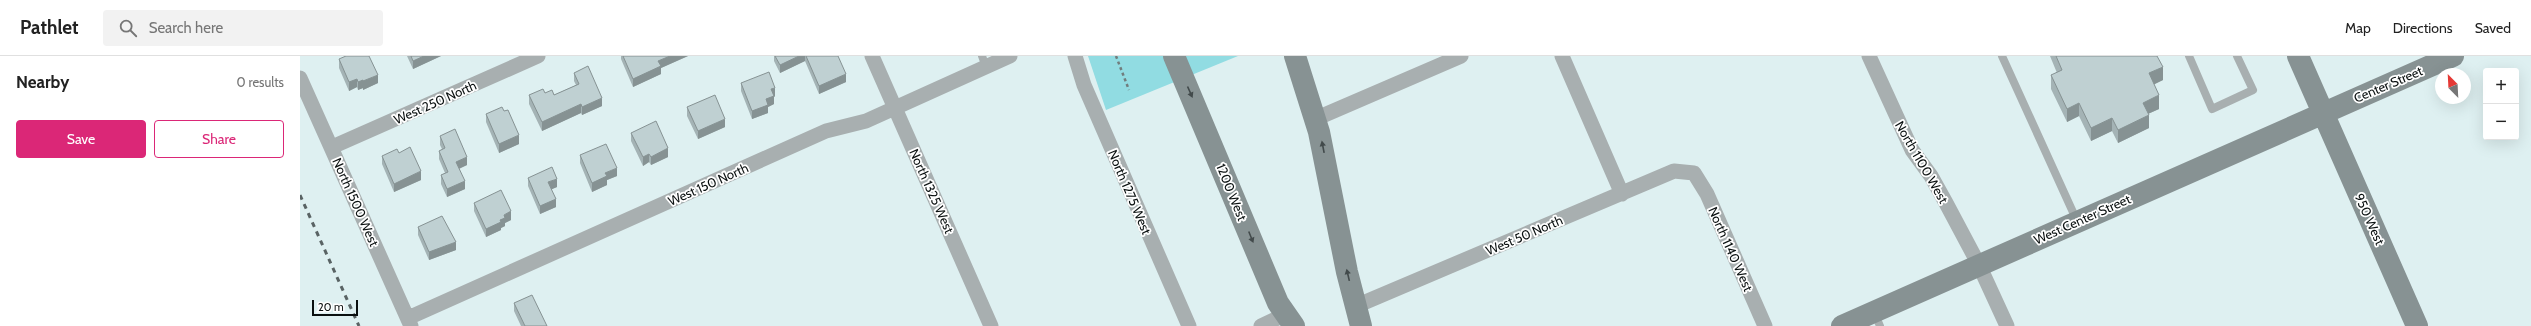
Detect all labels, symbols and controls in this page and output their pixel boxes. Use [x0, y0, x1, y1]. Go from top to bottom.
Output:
search box [103, 10, 383, 46]
text: Pathlet [20, 16, 79, 39]
icon: search [117, 17, 139, 39]
text: Search here [149, 19, 223, 37]
text: Map [2345, 19, 2371, 37]
text: Directions [2393, 19, 2453, 37]
text: Saved [2475, 19, 2511, 37]
street label: Center Street [2351, 62, 2425, 106]
north arrow [2435, 68, 2471, 104]
map controls [2483, 68, 2519, 140]
button: + [2483, 68, 2519, 104]
text: Nearby [16, 72, 69, 92]
text: 0 results [236, 74, 284, 90]
street label: West 250 North [391, 77, 479, 127]
one-way arrow [1187, 86, 1193, 97]
button: − [2483, 104, 2519, 140]
street label: North 1100 West [1892, 118, 1952, 207]
button: Save [16, 120, 146, 158]
button: Share [154, 120, 284, 158]
one-way arrow [1319, 141, 1325, 153]
street label: North 1325 West [906, 146, 958, 236]
street label: North 1275 West [1105, 147, 1155, 237]
street label: North 1500 West [329, 155, 383, 249]
street label: West 150 North [665, 159, 751, 209]
street label: 1200 West [1213, 161, 1251, 224]
street label: West Center Street [2031, 190, 2133, 248]
street label: 950 West [2352, 191, 2389, 248]
street label: North 1140 West [1705, 204, 1757, 294]
street label: West 50 North [1483, 212, 1565, 258]
one-way arrow [1248, 232, 1254, 244]
one-way arrow [1345, 268, 1351, 280]
scale bar [312, 298, 358, 317]
text: 20 m [318, 300, 344, 314]

